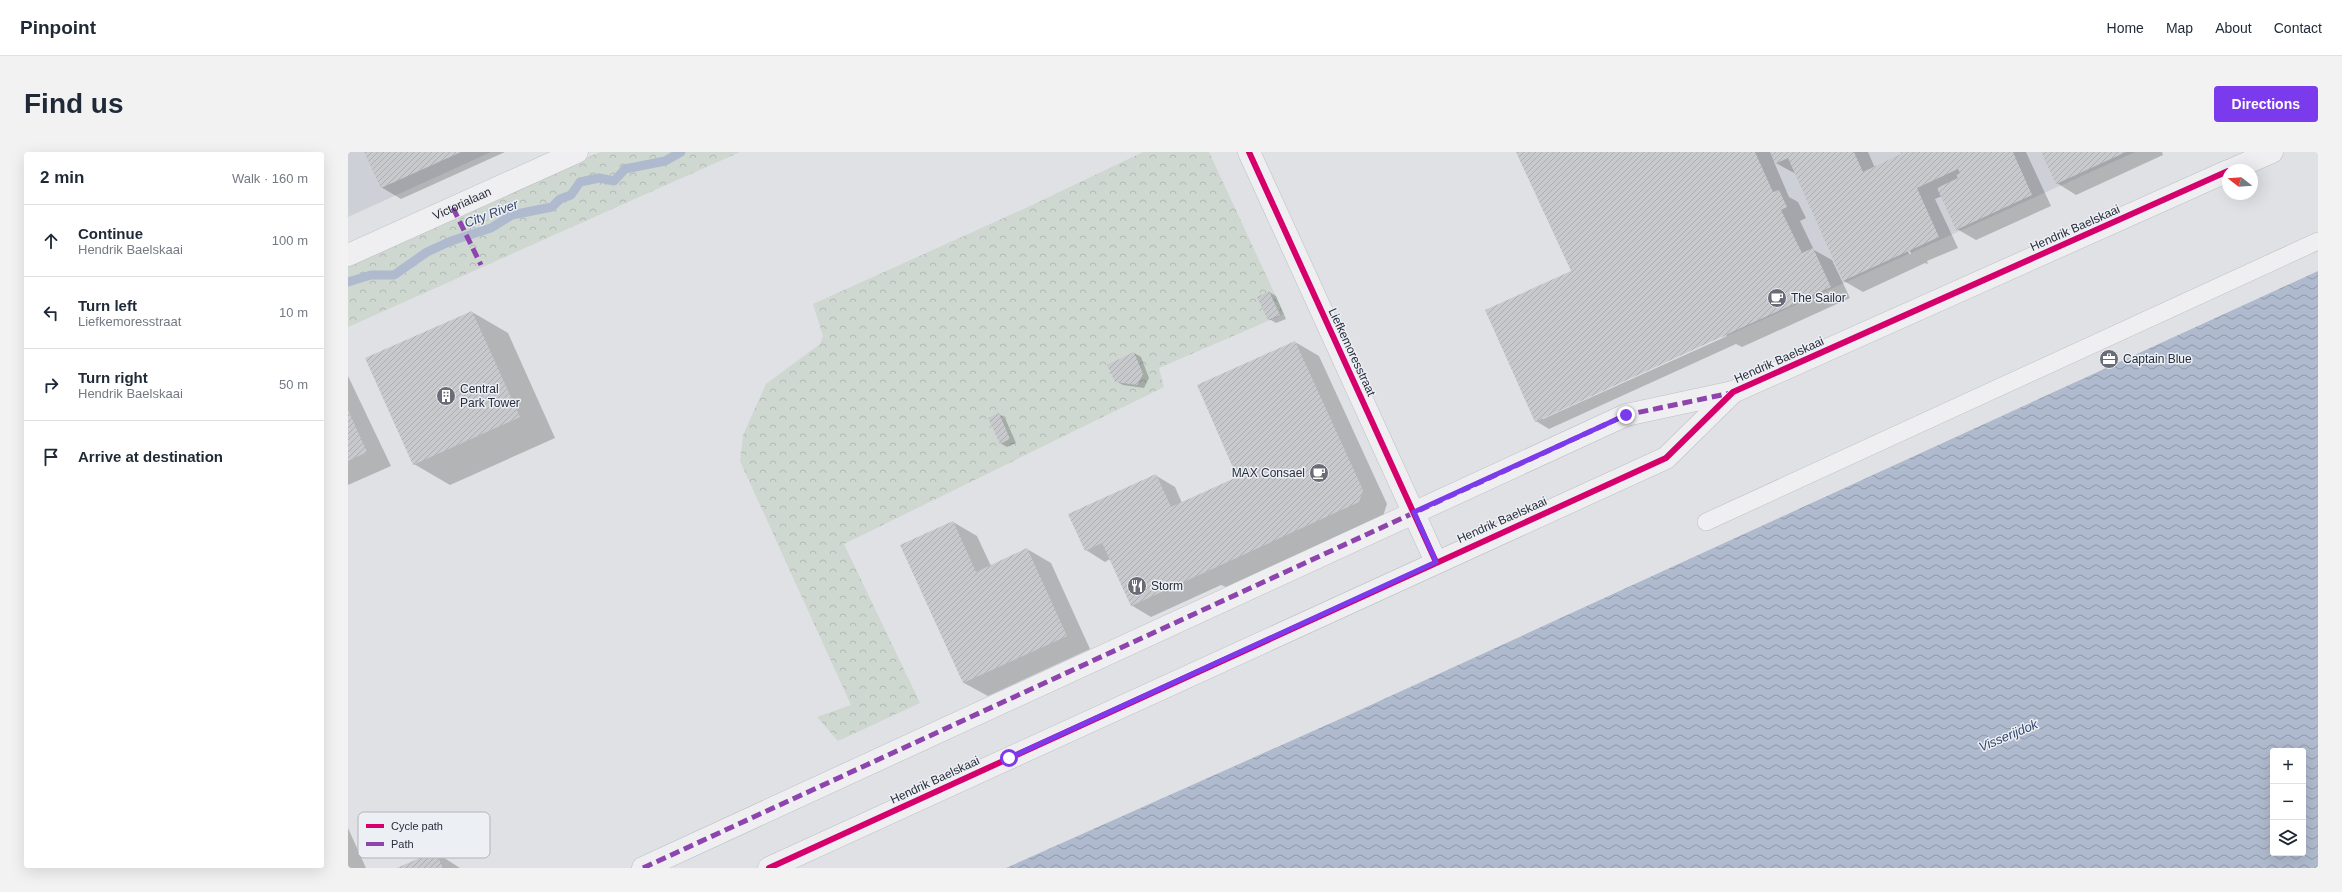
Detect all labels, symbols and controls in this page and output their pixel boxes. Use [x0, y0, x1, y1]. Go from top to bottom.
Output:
text: Pinpoint [20, 17, 96, 38]
text: Home [2107, 20, 2144, 36]
text: Map [2166, 20, 2193, 36]
text: About [2215, 20, 2252, 36]
text: Contact [2274, 20, 2322, 36]
button: Directions [2214, 86, 2318, 122]
text: Find us [24, 88, 124, 119]
north arrow [2222, 164, 2258, 200]
text: 2 min [40, 168, 84, 187]
text: Walk · 160 m [232, 171, 308, 186]
street label: Victorialaan [431, 185, 493, 223]
water label: City River [462, 196, 521, 231]
street label: Hendrik Baelskaai [2028, 202, 2122, 254]
text: Continue [78, 225, 143, 242]
icon: ahead [40, 230, 62, 252]
text: 100 m [272, 233, 308, 248]
text: Hendrik Baelskaai [78, 242, 183, 257]
cafe icon: The Sailor [1766, 287, 1788, 309]
place label: The Sailor [1791, 291, 1846, 305]
text: Turn left [78, 297, 137, 314]
icon: left [40, 302, 62, 324]
text: 10 m [279, 305, 308, 320]
street label: Liefkemoresstraat [1326, 306, 1379, 399]
text: Liefkemoresstraat [78, 314, 181, 329]
street label: Hendrik Baelskaai [1732, 334, 1826, 386]
office icon: Captain Blue [2098, 348, 2120, 370]
place label: Captain Blue [2123, 352, 2192, 366]
text: Turn right [78, 369, 148, 386]
icon: right [40, 374, 62, 396]
text: 50 m [279, 377, 308, 392]
place label: Central Park Tower [460, 382, 520, 410]
building icon: Central Park Tower [435, 385, 457, 407]
text: Hendrik Baelskaai [78, 386, 183, 401]
route end [1617, 406, 1635, 424]
icon: arrive [40, 446, 62, 468]
text: Arrive at destination [78, 448, 223, 465]
cafe icon: MAX Consael [1308, 462, 1330, 484]
place label: MAX Consael [1232, 466, 1305, 480]
street label: Hendrik Baelskaai [1455, 494, 1549, 546]
restaurant icon: Storm [1126, 575, 1148, 597]
place label: Storm [1151, 579, 1183, 593]
water label: Visserijdok [1976, 716, 2041, 755]
map controls [2270, 748, 2306, 856]
button: + [2270, 748, 2306, 784]
route start [1000, 749, 1018, 767]
street label: Hendrik Baelskaai [888, 753, 982, 807]
button: − [2270, 784, 2306, 820]
legend [358, 812, 490, 858]
text: Cycle path [391, 820, 443, 832]
button: layers [2270, 820, 2306, 856]
text: Path [391, 838, 414, 850]

